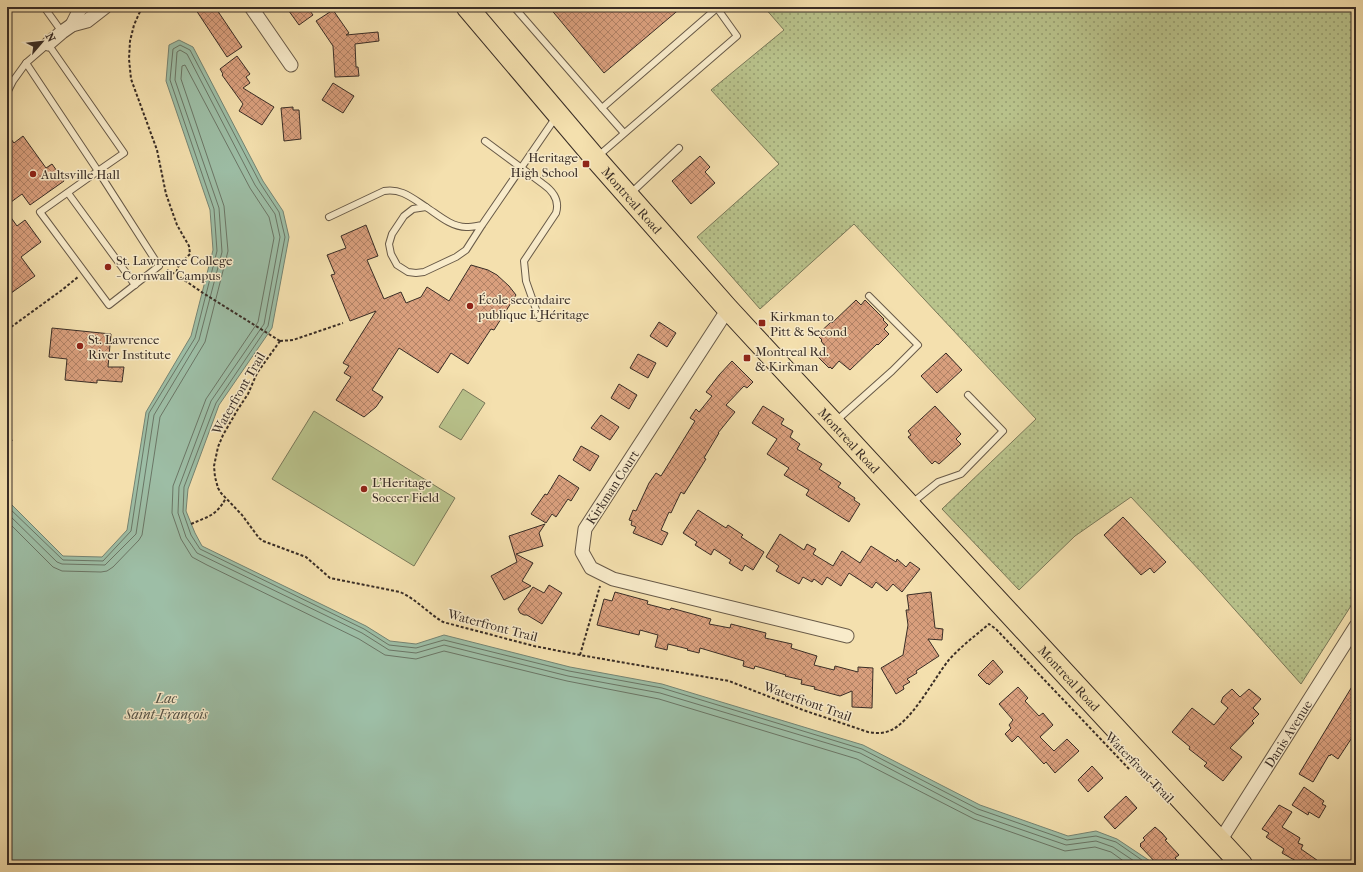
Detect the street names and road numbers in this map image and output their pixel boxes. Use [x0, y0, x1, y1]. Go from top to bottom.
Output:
street label: Montreal Road [598, 164, 666, 237]
street label: Waterfront Trail [208, 349, 268, 438]
street label: Montreal Road [815, 405, 884, 477]
street label: Kirkman Court [583, 447, 642, 527]
street label: Waterfront Trail [445, 606, 540, 645]
street label: Montreal Road [1035, 643, 1103, 715]
street label: Waterfront Trail [761, 678, 854, 724]
street label: Danis Avenue [1261, 697, 1316, 770]
street label: Waterfront Trail [1101, 728, 1177, 806]

